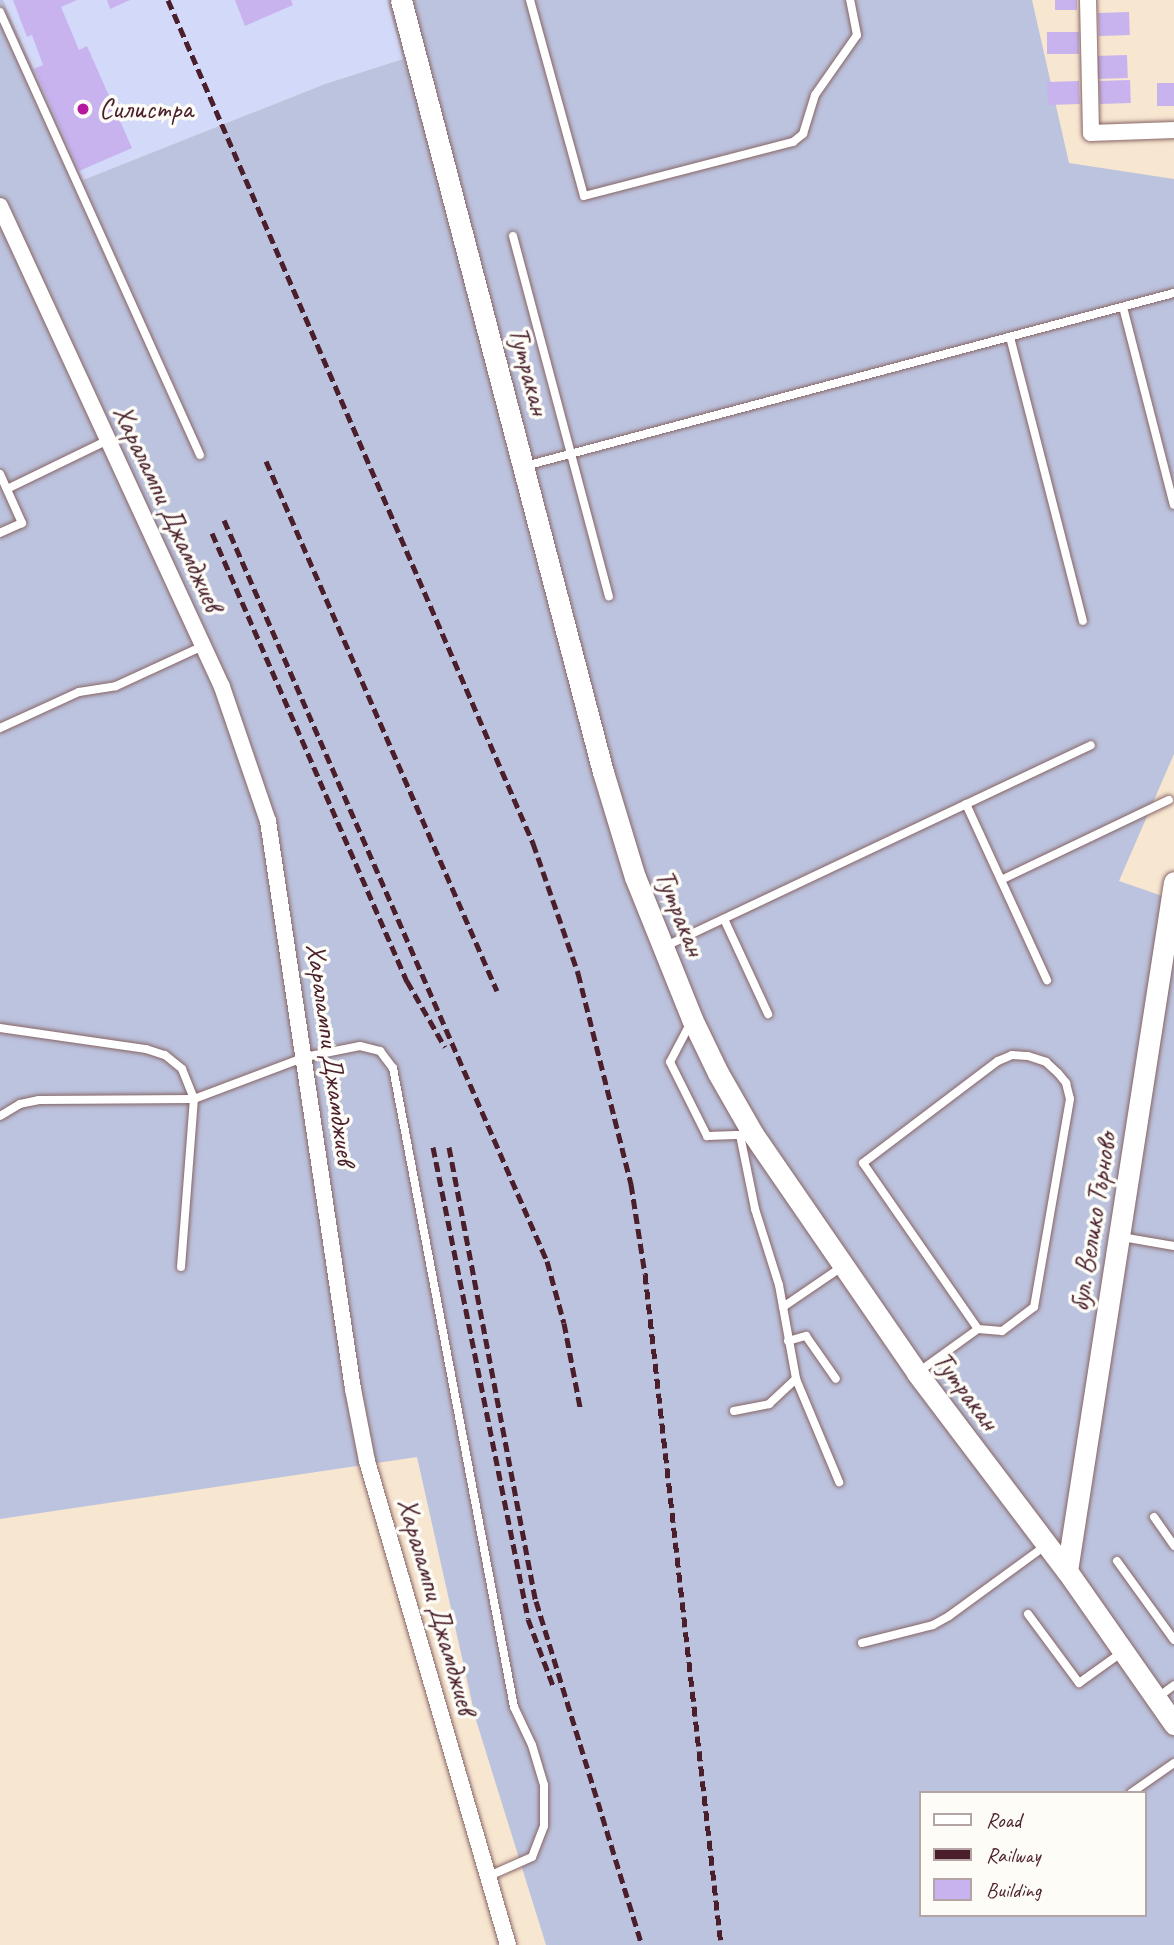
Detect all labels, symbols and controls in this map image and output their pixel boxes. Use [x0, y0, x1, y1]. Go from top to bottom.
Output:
place label: Силистра [99, 92, 193, 126]
marker: Силистра [73, 99, 93, 119]
street label: Тутракан [501, 323, 557, 419]
street label: Харалампи Джамджиев [105, 398, 231, 618]
street label: Тутракан [648, 865, 712, 961]
street label: Харалампи Джамджиев [299, 939, 363, 1169]
street label: бул. Велико Търново [1062, 1130, 1124, 1314]
street label: Тутракан [926, 1345, 1006, 1437]
street label: Харалампи Джамджиев [389, 1492, 485, 1720]
legend [918, 1791, 1146, 1917]
text: Road [986, 1807, 1021, 1833]
text: Railway [986, 1842, 1040, 1868]
text: Building [986, 1877, 1041, 1903]

